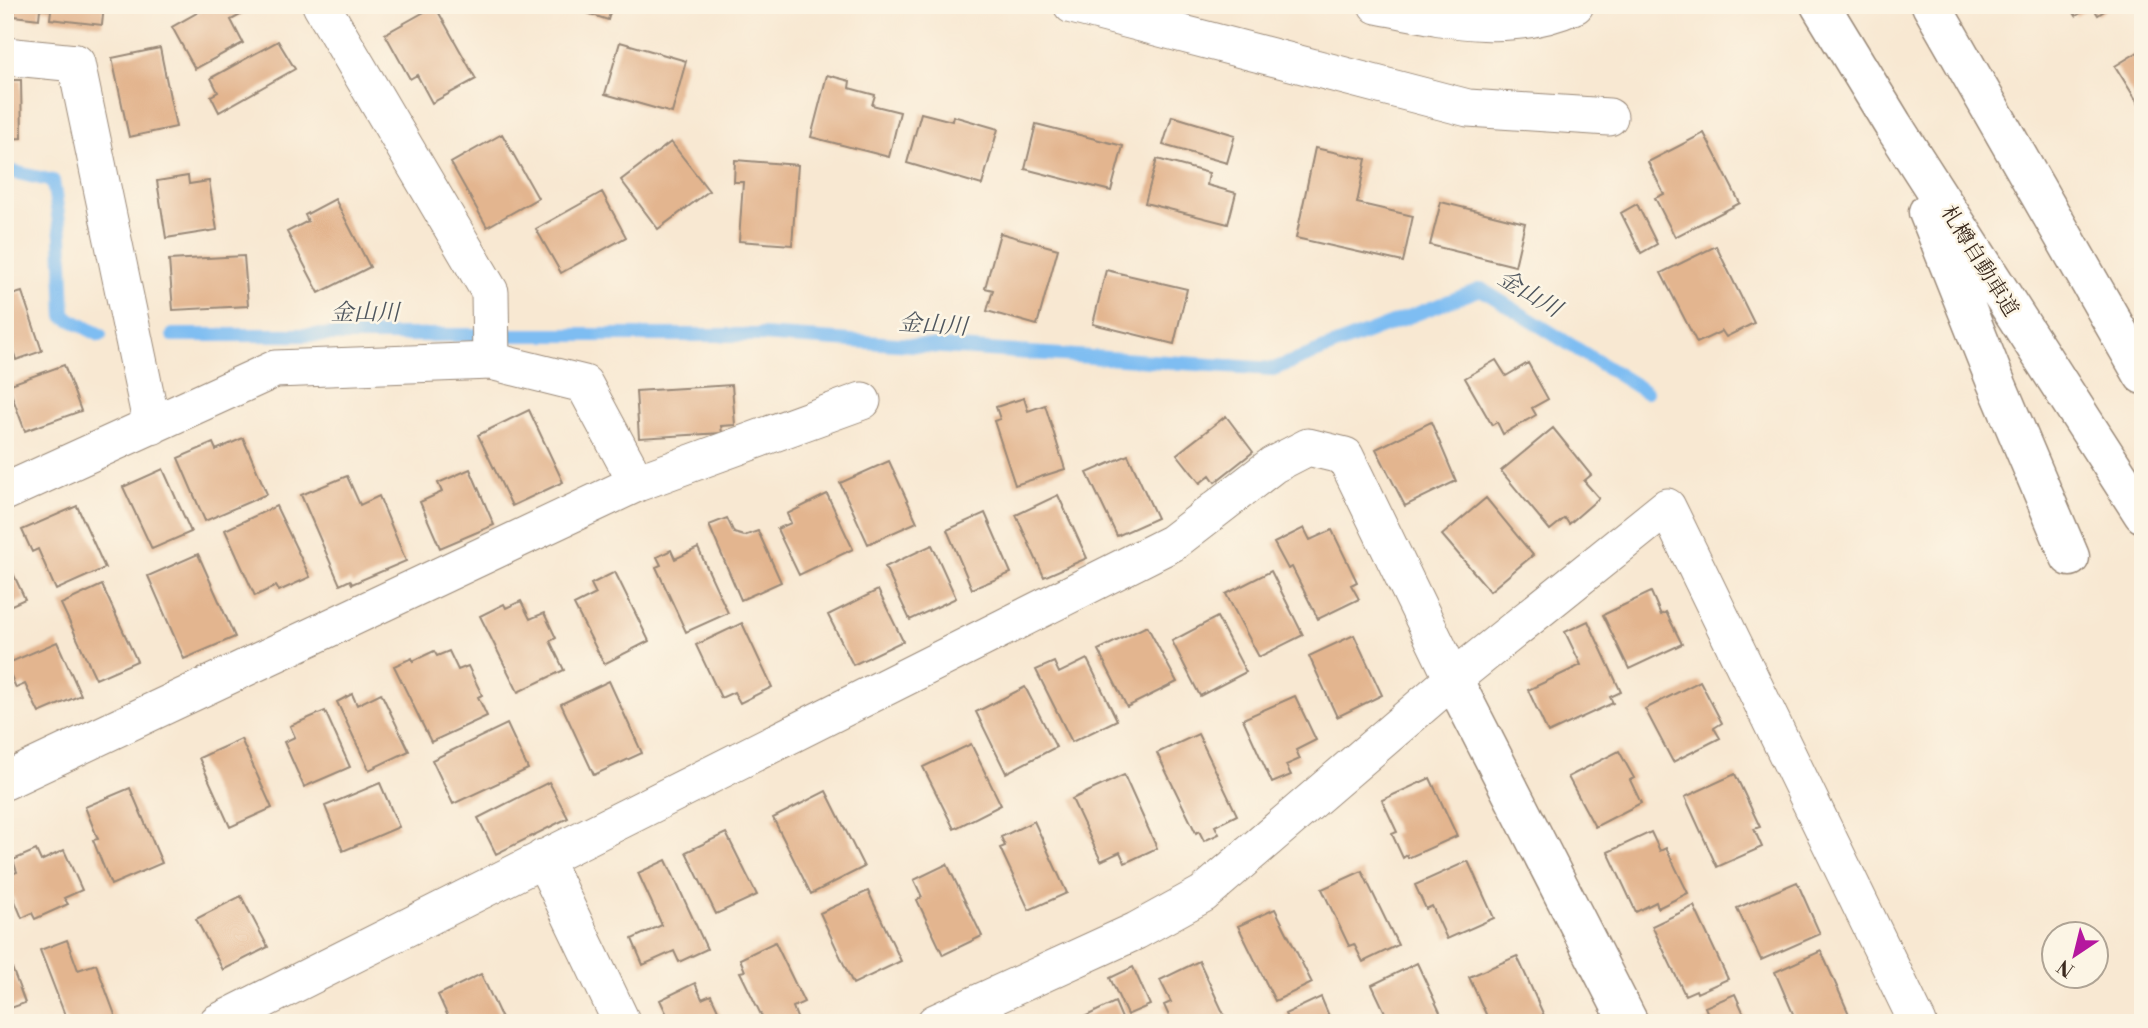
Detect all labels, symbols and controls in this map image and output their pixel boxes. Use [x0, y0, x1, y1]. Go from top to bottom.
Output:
street label: 札樽自動車道 [1935, 201, 2024, 322]
water label: 金山川 [1493, 264, 1569, 325]
water label: 金山川 [331, 299, 403, 327]
water label: 金山川 [898, 309, 971, 342]
north arrow [2039, 920, 2110, 990]
text: N [2053, 954, 2079, 982]

